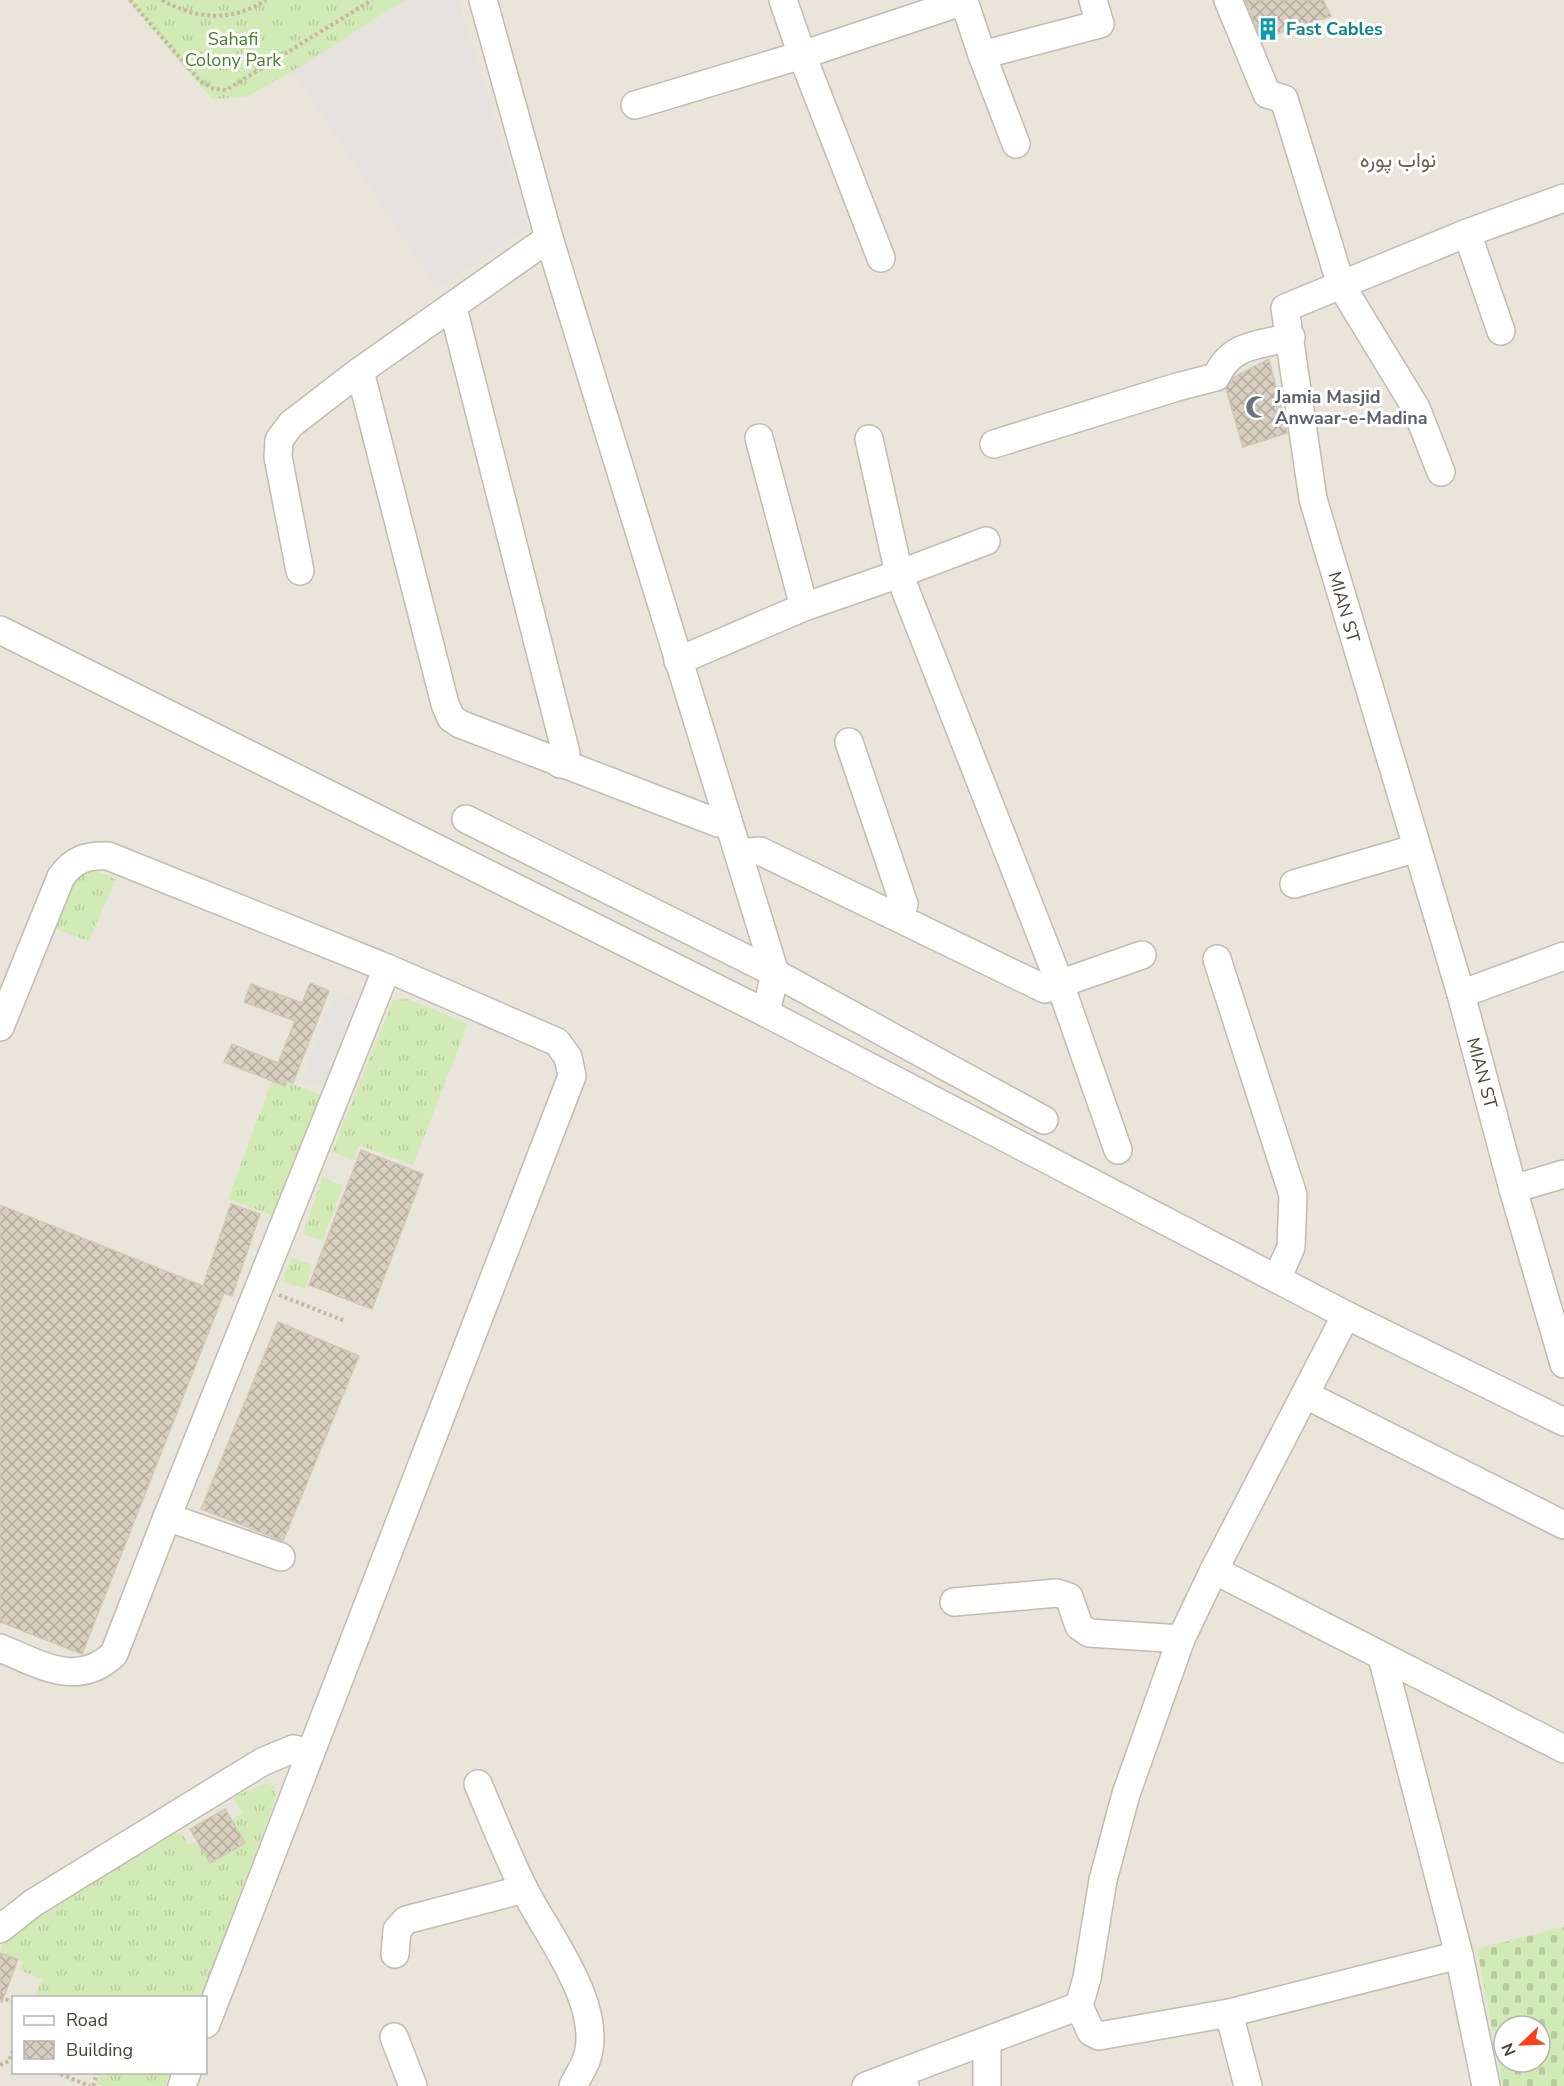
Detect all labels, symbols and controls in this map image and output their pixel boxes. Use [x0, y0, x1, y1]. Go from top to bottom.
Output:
building icon: Fast Cables [1255, 16, 1281, 42]
place label: Fast Cables [1286, 17, 1383, 41]
park label: Sahafi Colony Park [185, 27, 282, 72]
district label: نواب پورہ [1360, 146, 1436, 174]
place label: Jamia Masjid Anwaar-e-Madina [1274, 385, 1428, 430]
mosque icon: Jamia Masjid Anwaar-e-Madina [1244, 394, 1270, 420]
street label: MIAN ST [1322, 569, 1366, 645]
street label: MIAN ST [1461, 1035, 1503, 1111]
legend [12, 1996, 207, 2074]
text: Road [66, 2008, 108, 2032]
north arrow [1492, 2014, 1552, 2074]
text: Building [66, 2038, 133, 2062]
text: N [1497, 2040, 1522, 2059]

